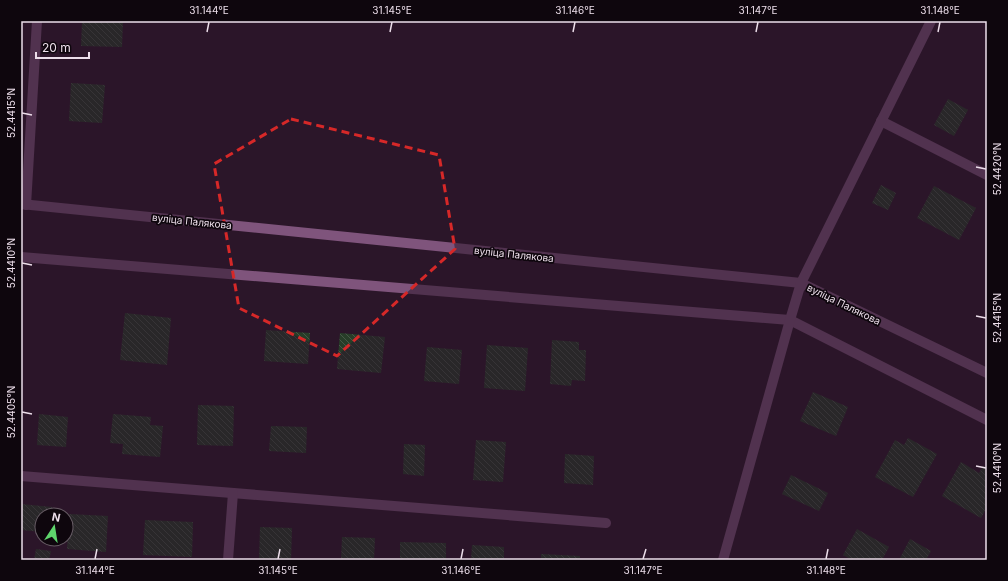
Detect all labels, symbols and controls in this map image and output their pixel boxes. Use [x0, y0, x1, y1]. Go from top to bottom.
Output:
text: 31.144°E [189, 4, 229, 16]
text: 31.145°E [372, 4, 412, 16]
text: 31.146°E [555, 4, 595, 16]
text: 31.147°E [738, 4, 778, 16]
text: 31.148°E [920, 4, 960, 16]
scale bar [36, 34, 89, 60]
text: 20 m [42, 40, 71, 55]
text: 52.4415°N [5, 88, 17, 138]
text: 52.4420°N [991, 143, 1003, 195]
street label: вуліца Палякова [151, 211, 233, 231]
text: 52.4410°N [5, 238, 17, 288]
street label: вуліца Палякова [473, 244, 555, 264]
street label: вуліца Палякова [805, 281, 883, 327]
text: 52.4415°N [991, 293, 1003, 343]
text: 52.4405°N [5, 386, 17, 438]
text: 52.4410°N [991, 443, 1003, 493]
north arrow [34, 507, 74, 547]
text: N [51, 509, 62, 525]
text: 31.144°E [75, 564, 115, 576]
text: 31.145°E [258, 564, 298, 576]
text: 31.146°E [441, 564, 481, 576]
text: 31.147°E [623, 564, 663, 576]
text: 31.148°E [806, 564, 846, 576]

